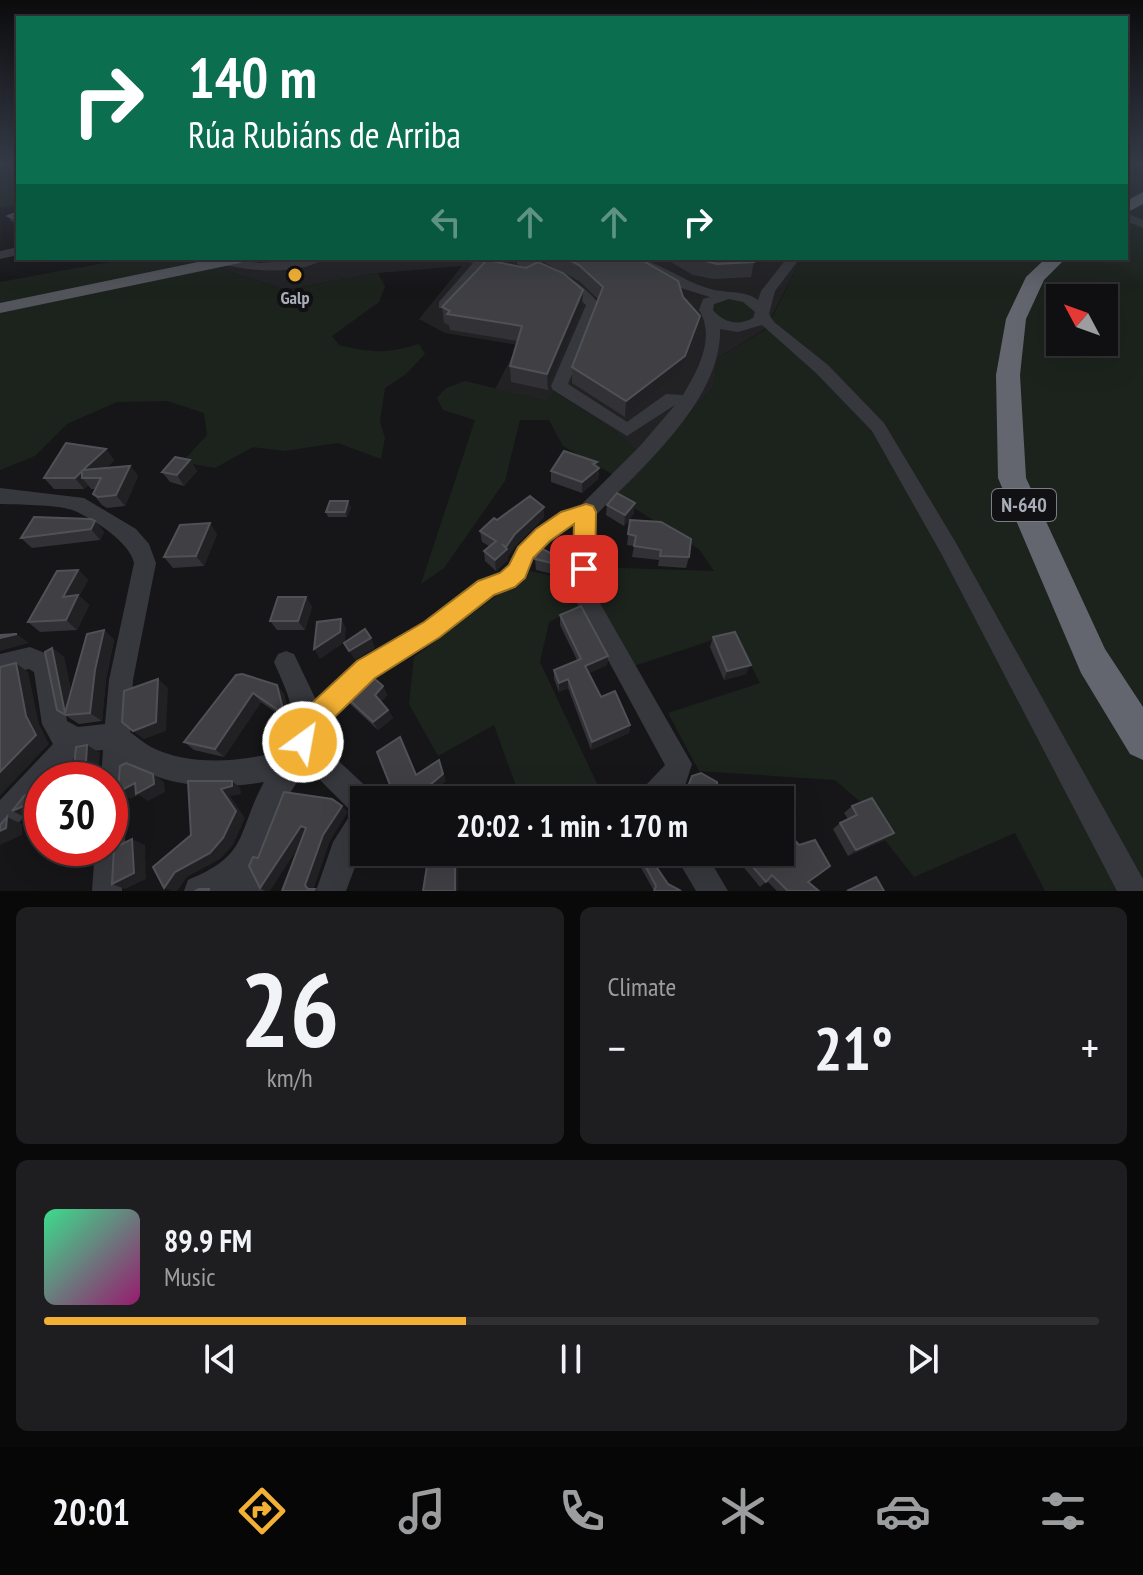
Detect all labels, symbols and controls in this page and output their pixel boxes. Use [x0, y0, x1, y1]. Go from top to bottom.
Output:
text: 140 m [188, 41, 317, 113]
icon: right [56, 48, 160, 152]
text: Rúa Rubiáns de Arriba [188, 111, 461, 158]
icon: left [424, 200, 468, 244]
icon: ahead [508, 200, 552, 244]
icon: ahead [592, 200, 636, 244]
icon: right [676, 200, 720, 244]
marker: Galp [286, 266, 304, 284]
north arrow [1046, 284, 1118, 356]
map controls [1046, 284, 1118, 356]
place label: Galp [281, 286, 309, 309]
road number: N-640 [992, 489, 1056, 521]
pin [550, 535, 618, 603]
icon: arrive [562, 547, 606, 591]
position arrow [261, 700, 345, 784]
speed limit sign: 30 [24, 762, 128, 866]
text: 20:02 · 1 min · 170 m [456, 806, 688, 845]
text: 26 [240, 941, 339, 1076]
text: Climate [608, 970, 676, 1003]
text: 21° [814, 1009, 893, 1087]
text: − [608, 1019, 626, 1076]
text: + [1081, 1019, 1099, 1076]
text: km/h [267, 1061, 313, 1094]
text: 89.9 FM [164, 1221, 252, 1260]
text: Music [164, 1260, 216, 1293]
icon: previous [198, 1337, 242, 1381]
icon: pause [549, 1337, 593, 1381]
icon: next [901, 1337, 945, 1381]
icon: directions [234, 1483, 290, 1539]
icon: music [394, 1483, 450, 1539]
icon: phone [554, 1483, 610, 1539]
icon: climate [715, 1483, 771, 1539]
icon: car [875, 1483, 931, 1539]
icon: filters [1035, 1483, 1091, 1539]
text: 20:01 [52, 1488, 130, 1535]

